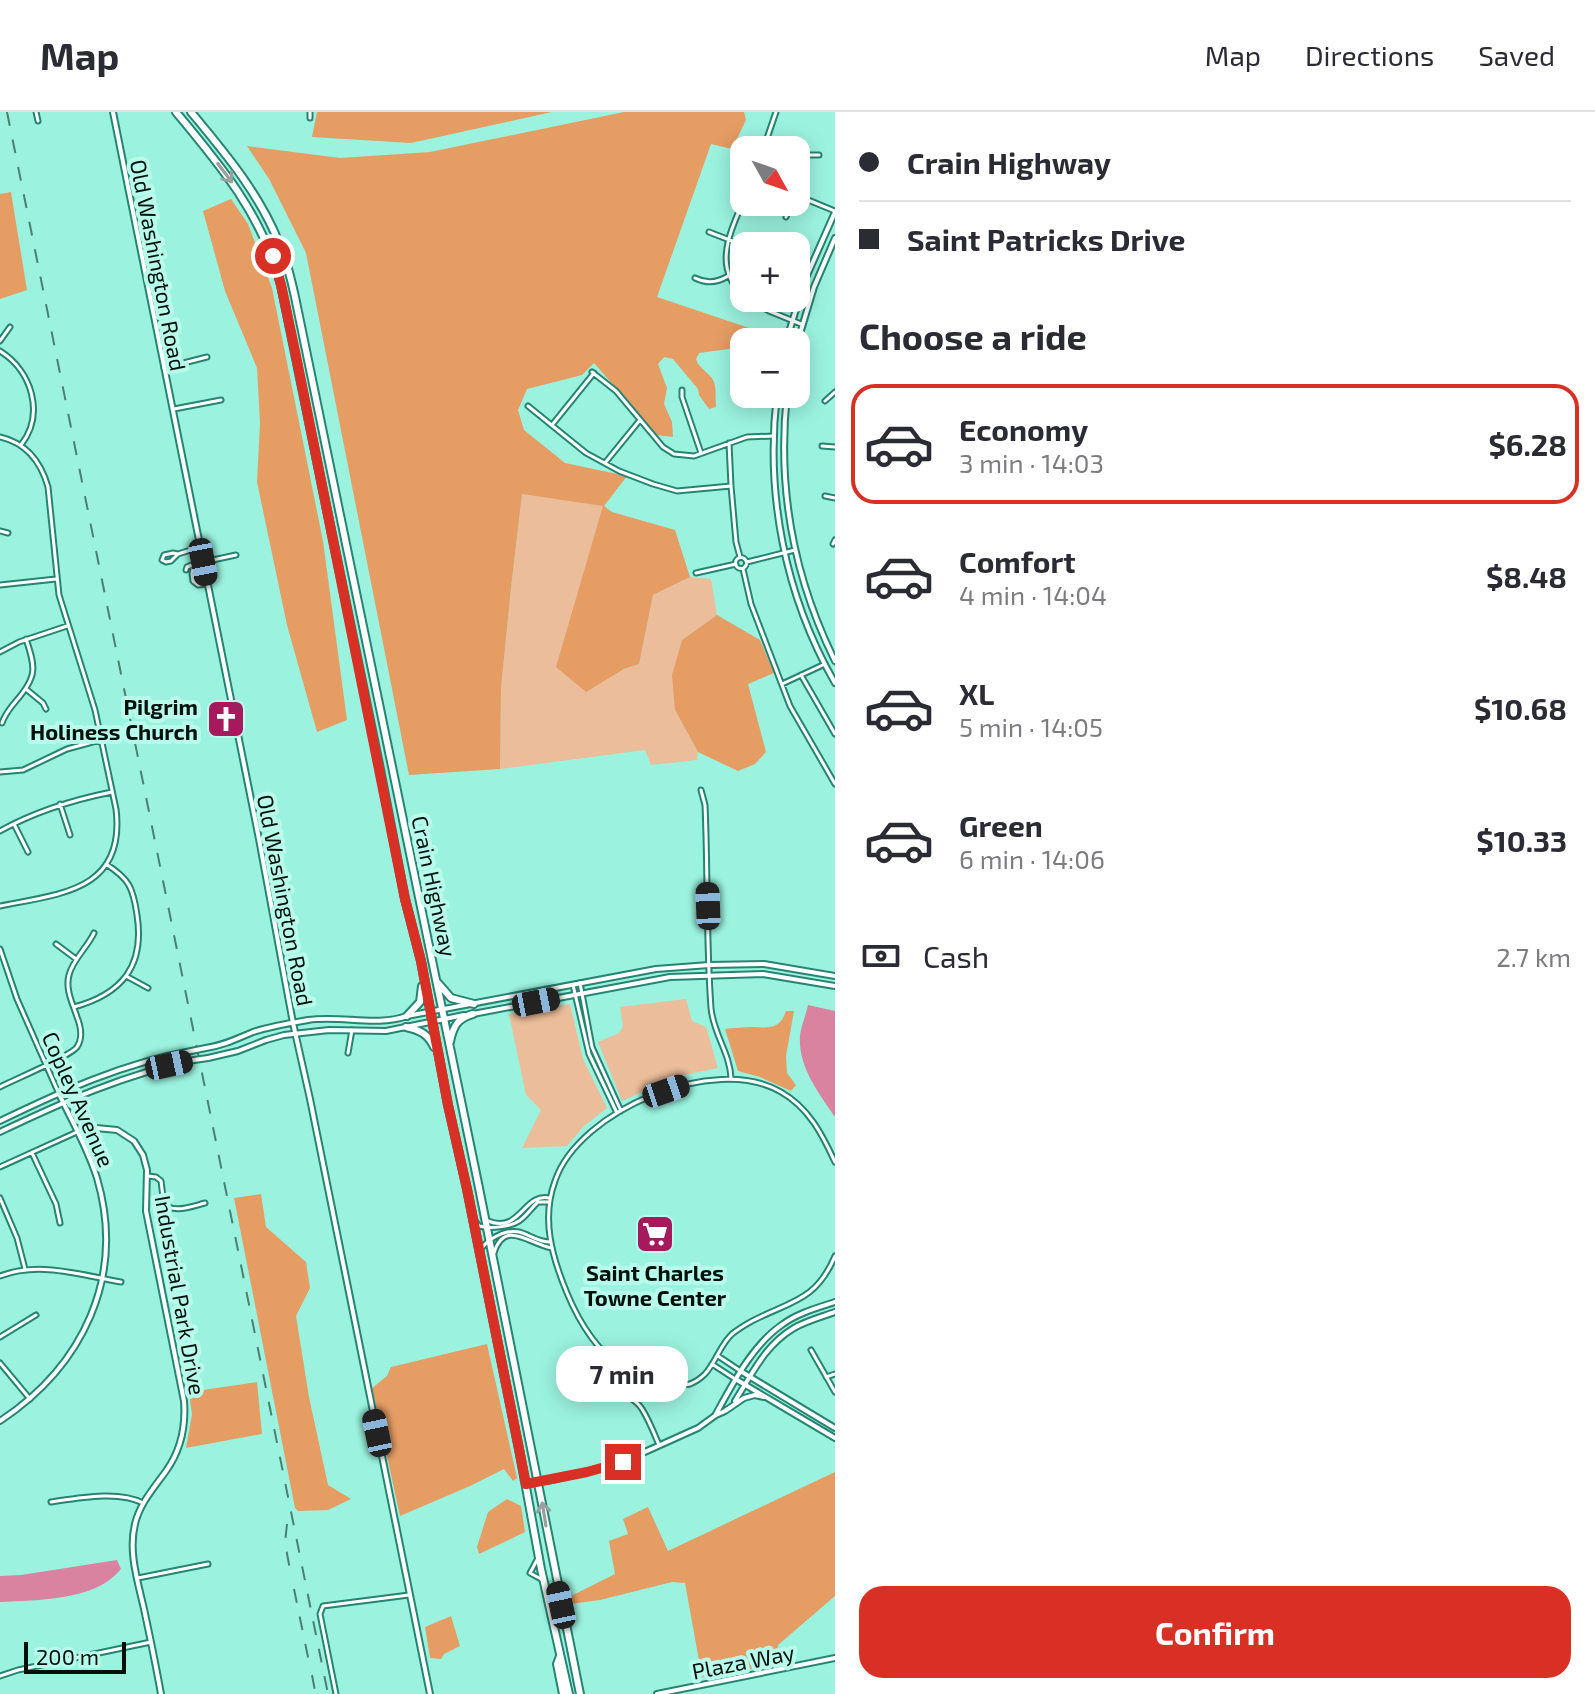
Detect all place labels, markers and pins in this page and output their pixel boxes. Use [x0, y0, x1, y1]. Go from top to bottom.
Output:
place label: Pilgrim Holiness Church [30, 693, 198, 744]
church icon: Pilgrim Holiness Church [205, 698, 247, 740]
supermarket icon: Saint Charles Towne Center [634, 1213, 676, 1255]
place label: Saint Charles Towne Center [584, 1259, 727, 1310]

